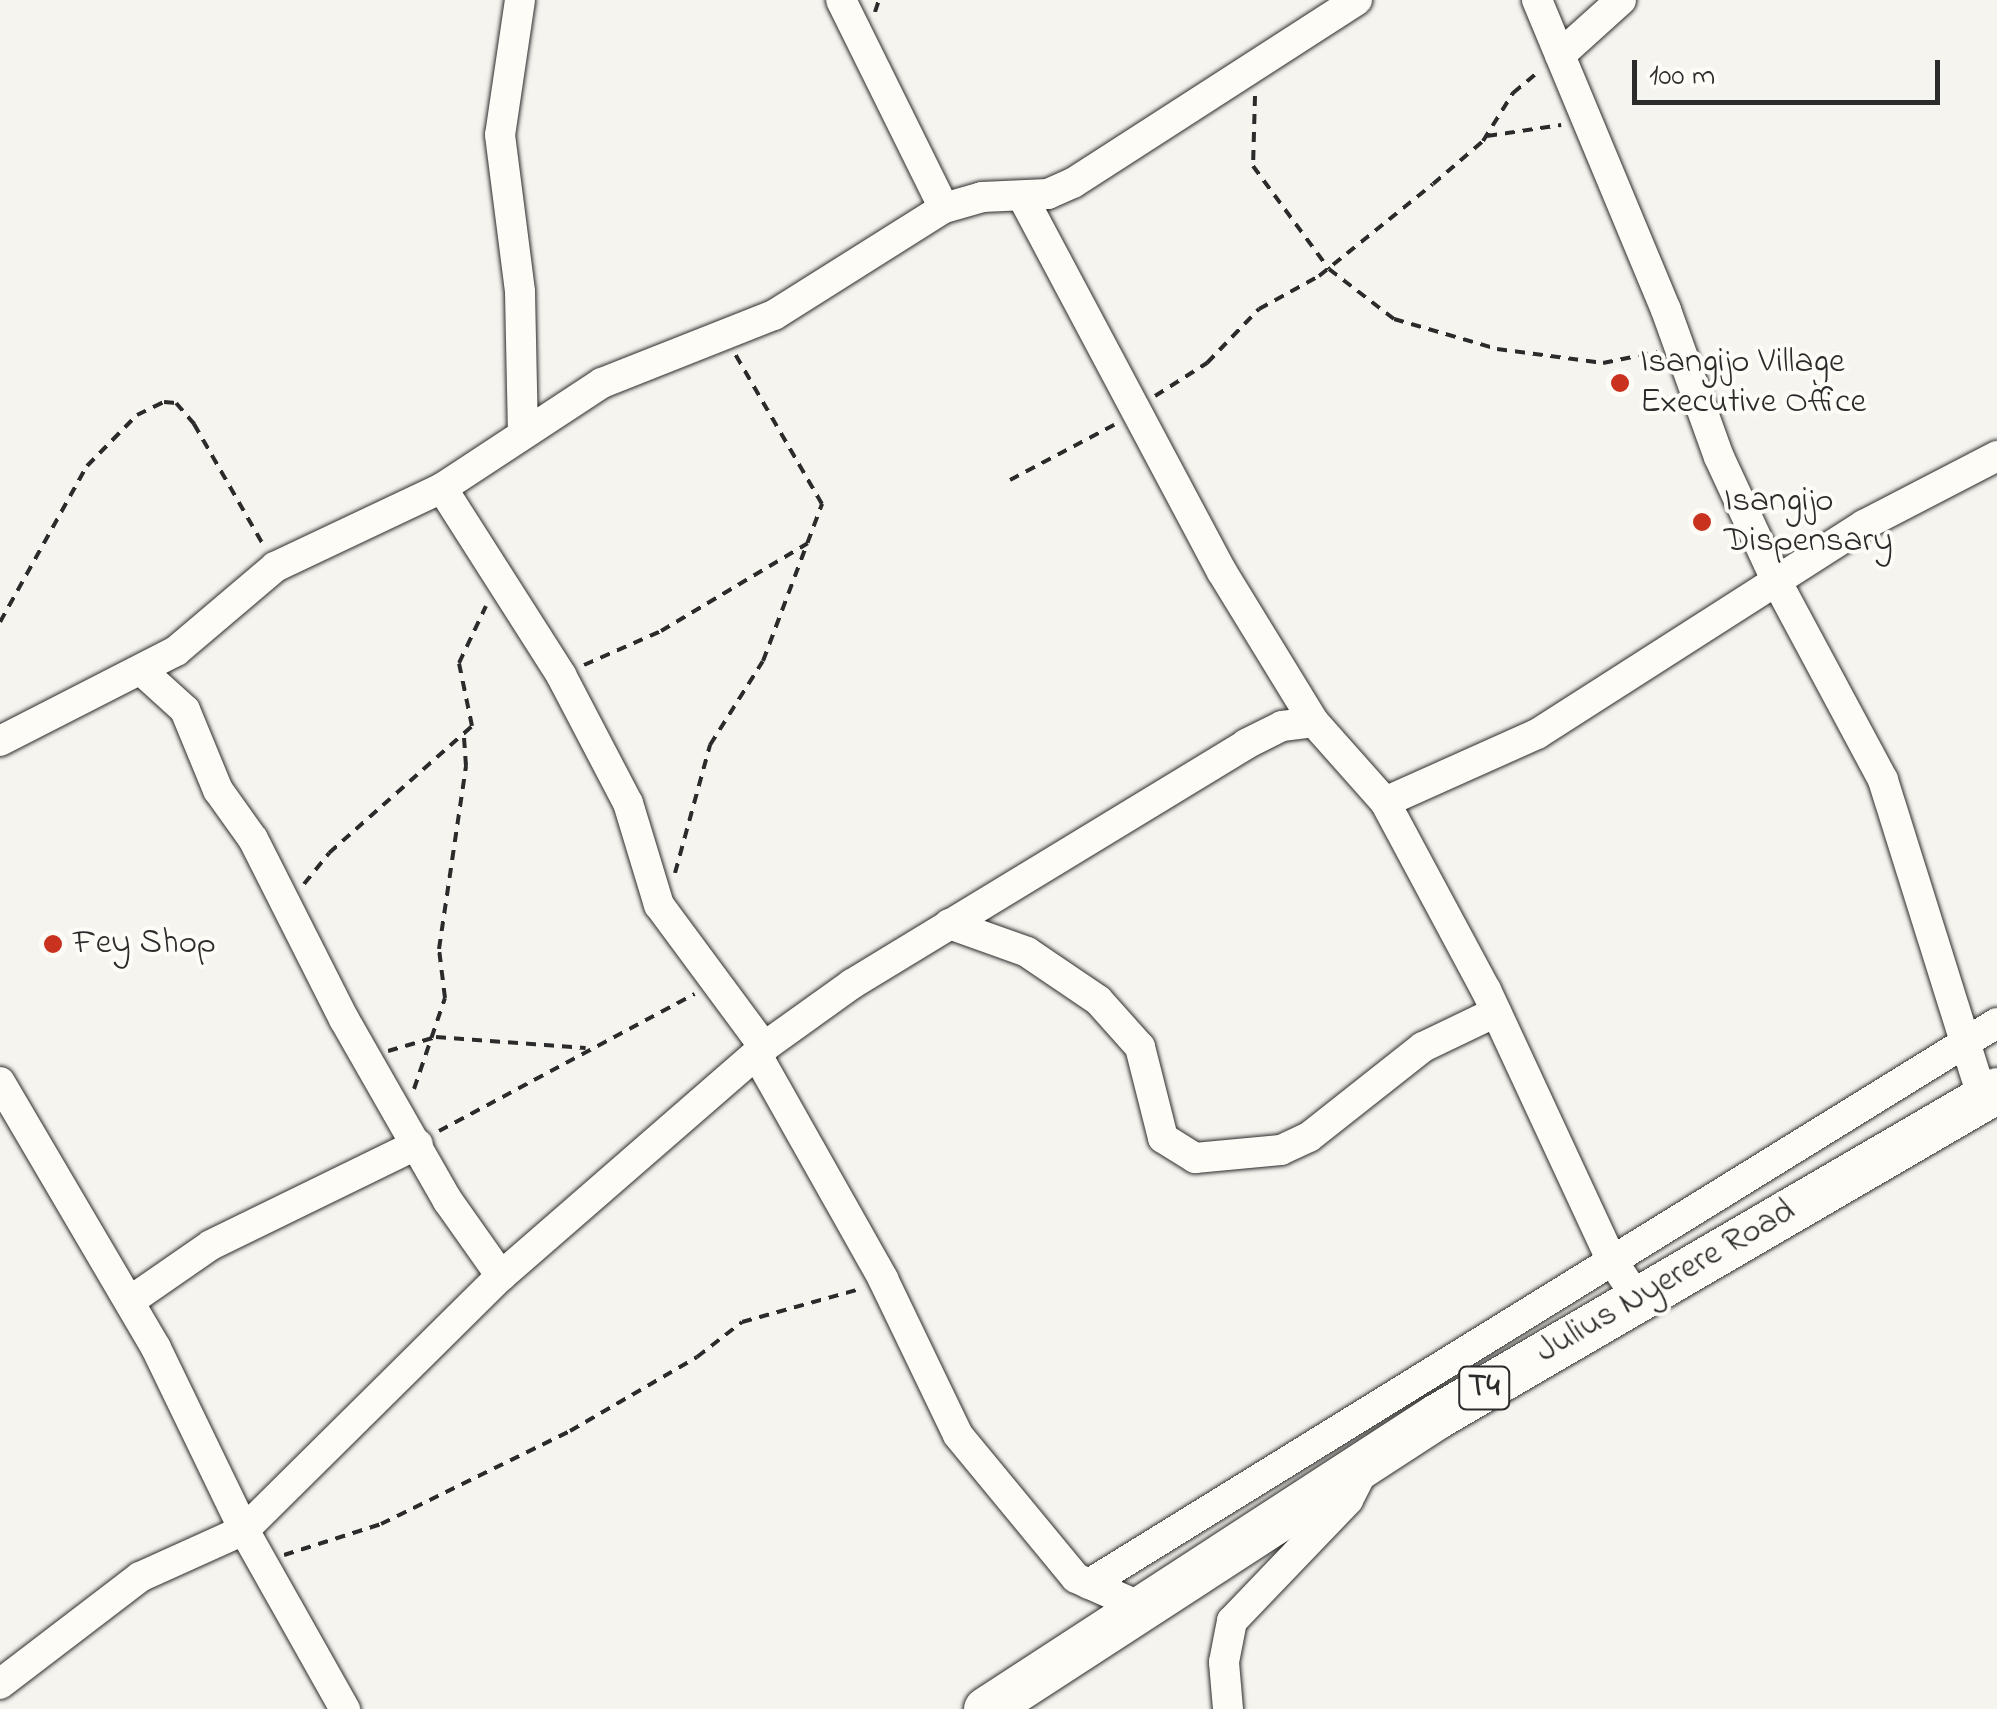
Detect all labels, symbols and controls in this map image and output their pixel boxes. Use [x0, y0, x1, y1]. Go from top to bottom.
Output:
scale bar [1637, 40, 1944, 102]
text: 100 m [1649, 55, 1715, 99]
place label: Isangijo Village Executive Office [1640, 342, 1866, 424]
marker: Isangijo Village Executive Office [1609, 372, 1631, 394]
place label: Isangijo Dispensary [1724, 481, 1893, 563]
marker: Isangijo Dispensary [1689, 509, 1715, 535]
place label: Fey Shop [73, 923, 216, 965]
marker: Fey Shop [42, 933, 64, 955]
street label: Julius Nyerere Road [1529, 1191, 1803, 1373]
road number: T4 [1456, 1361, 1512, 1415]

